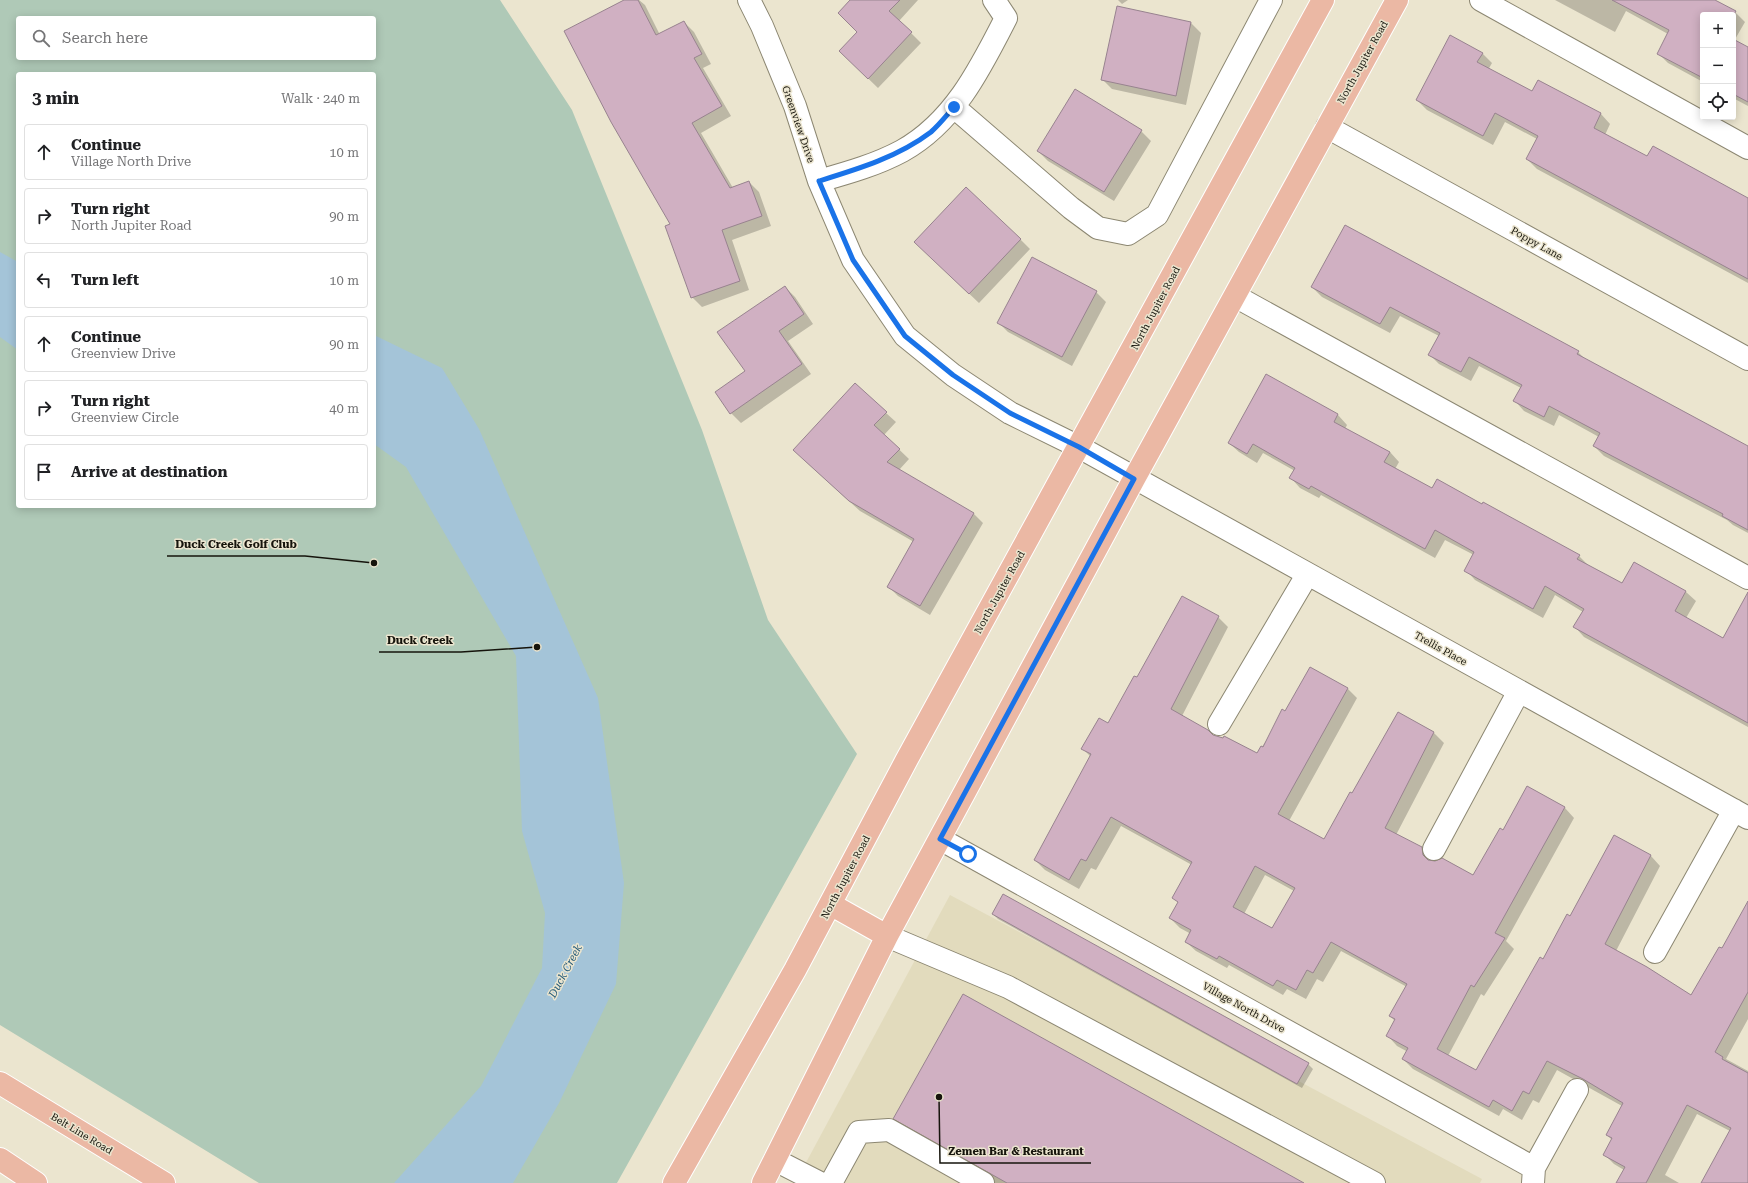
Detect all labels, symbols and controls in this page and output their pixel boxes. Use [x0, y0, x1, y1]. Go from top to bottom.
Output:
map controls [1700, 12, 1736, 120]
button: + [1700, 12, 1736, 48]
search box [16, 16, 376, 60]
street label: North Jupiter Road [1335, 18, 1390, 106]
icon: search [30, 27, 52, 49]
text: Search here [62, 29, 148, 47]
button: − [1700, 48, 1736, 84]
street label: Greenview Drive [780, 84, 817, 164]
button: locate [1700, 84, 1736, 120]
text: 3 min [32, 88, 79, 108]
text: Walk · 240 m [281, 91, 360, 106]
route end [945, 98, 963, 116]
text: Continue [71, 136, 141, 154]
icon: ahead [33, 141, 55, 163]
text: 10 m [329, 145, 359, 160]
text: Village North Drive [71, 154, 191, 169]
text: Turn right [71, 200, 150, 218]
icon: right [33, 205, 55, 227]
text: 90 m [329, 209, 359, 224]
text: North Jupiter Road [71, 218, 192, 233]
street label: Poppy Lane [1509, 225, 1565, 262]
street label: North Jupiter Road [1129, 264, 1182, 352]
icon: left [33, 269, 55, 291]
text: Turn left [71, 271, 139, 289]
text: 10 m [329, 273, 359, 288]
text: Continue [71, 328, 141, 346]
icon: ahead [33, 333, 55, 355]
text: 90 m [329, 337, 359, 352]
text: Greenview Drive [71, 346, 176, 361]
text: Turn right [71, 392, 150, 410]
icon: right [33, 397, 55, 419]
text: 40 m [329, 401, 359, 416]
text: Greenview Circle [71, 410, 179, 425]
icon: arrive [33, 461, 55, 483]
text: Arrive at destination [71, 463, 227, 481]
callout: Duck Creek Golf Club [167, 533, 305, 556]
text: Duck Creek Golf Club [175, 538, 297, 551]
street label: North Jupiter Road [972, 548, 1027, 636]
callout: Duck Creek [379, 629, 461, 652]
street label: Trellis Place [1412, 629, 1469, 668]
text: Duck Creek [387, 634, 453, 647]
street label: North Jupiter Road [819, 833, 872, 921]
route start [959, 845, 977, 863]
water label: Duck Creek [545, 942, 585, 1001]
street label: Village North Drive [1201, 980, 1287, 1035]
street label: Belt Line Road [49, 1111, 115, 1156]
callout: Zemen Bar & Restaurant [940, 1140, 1091, 1163]
text: Zemen Bar & Restaurant [948, 1145, 1084, 1158]

